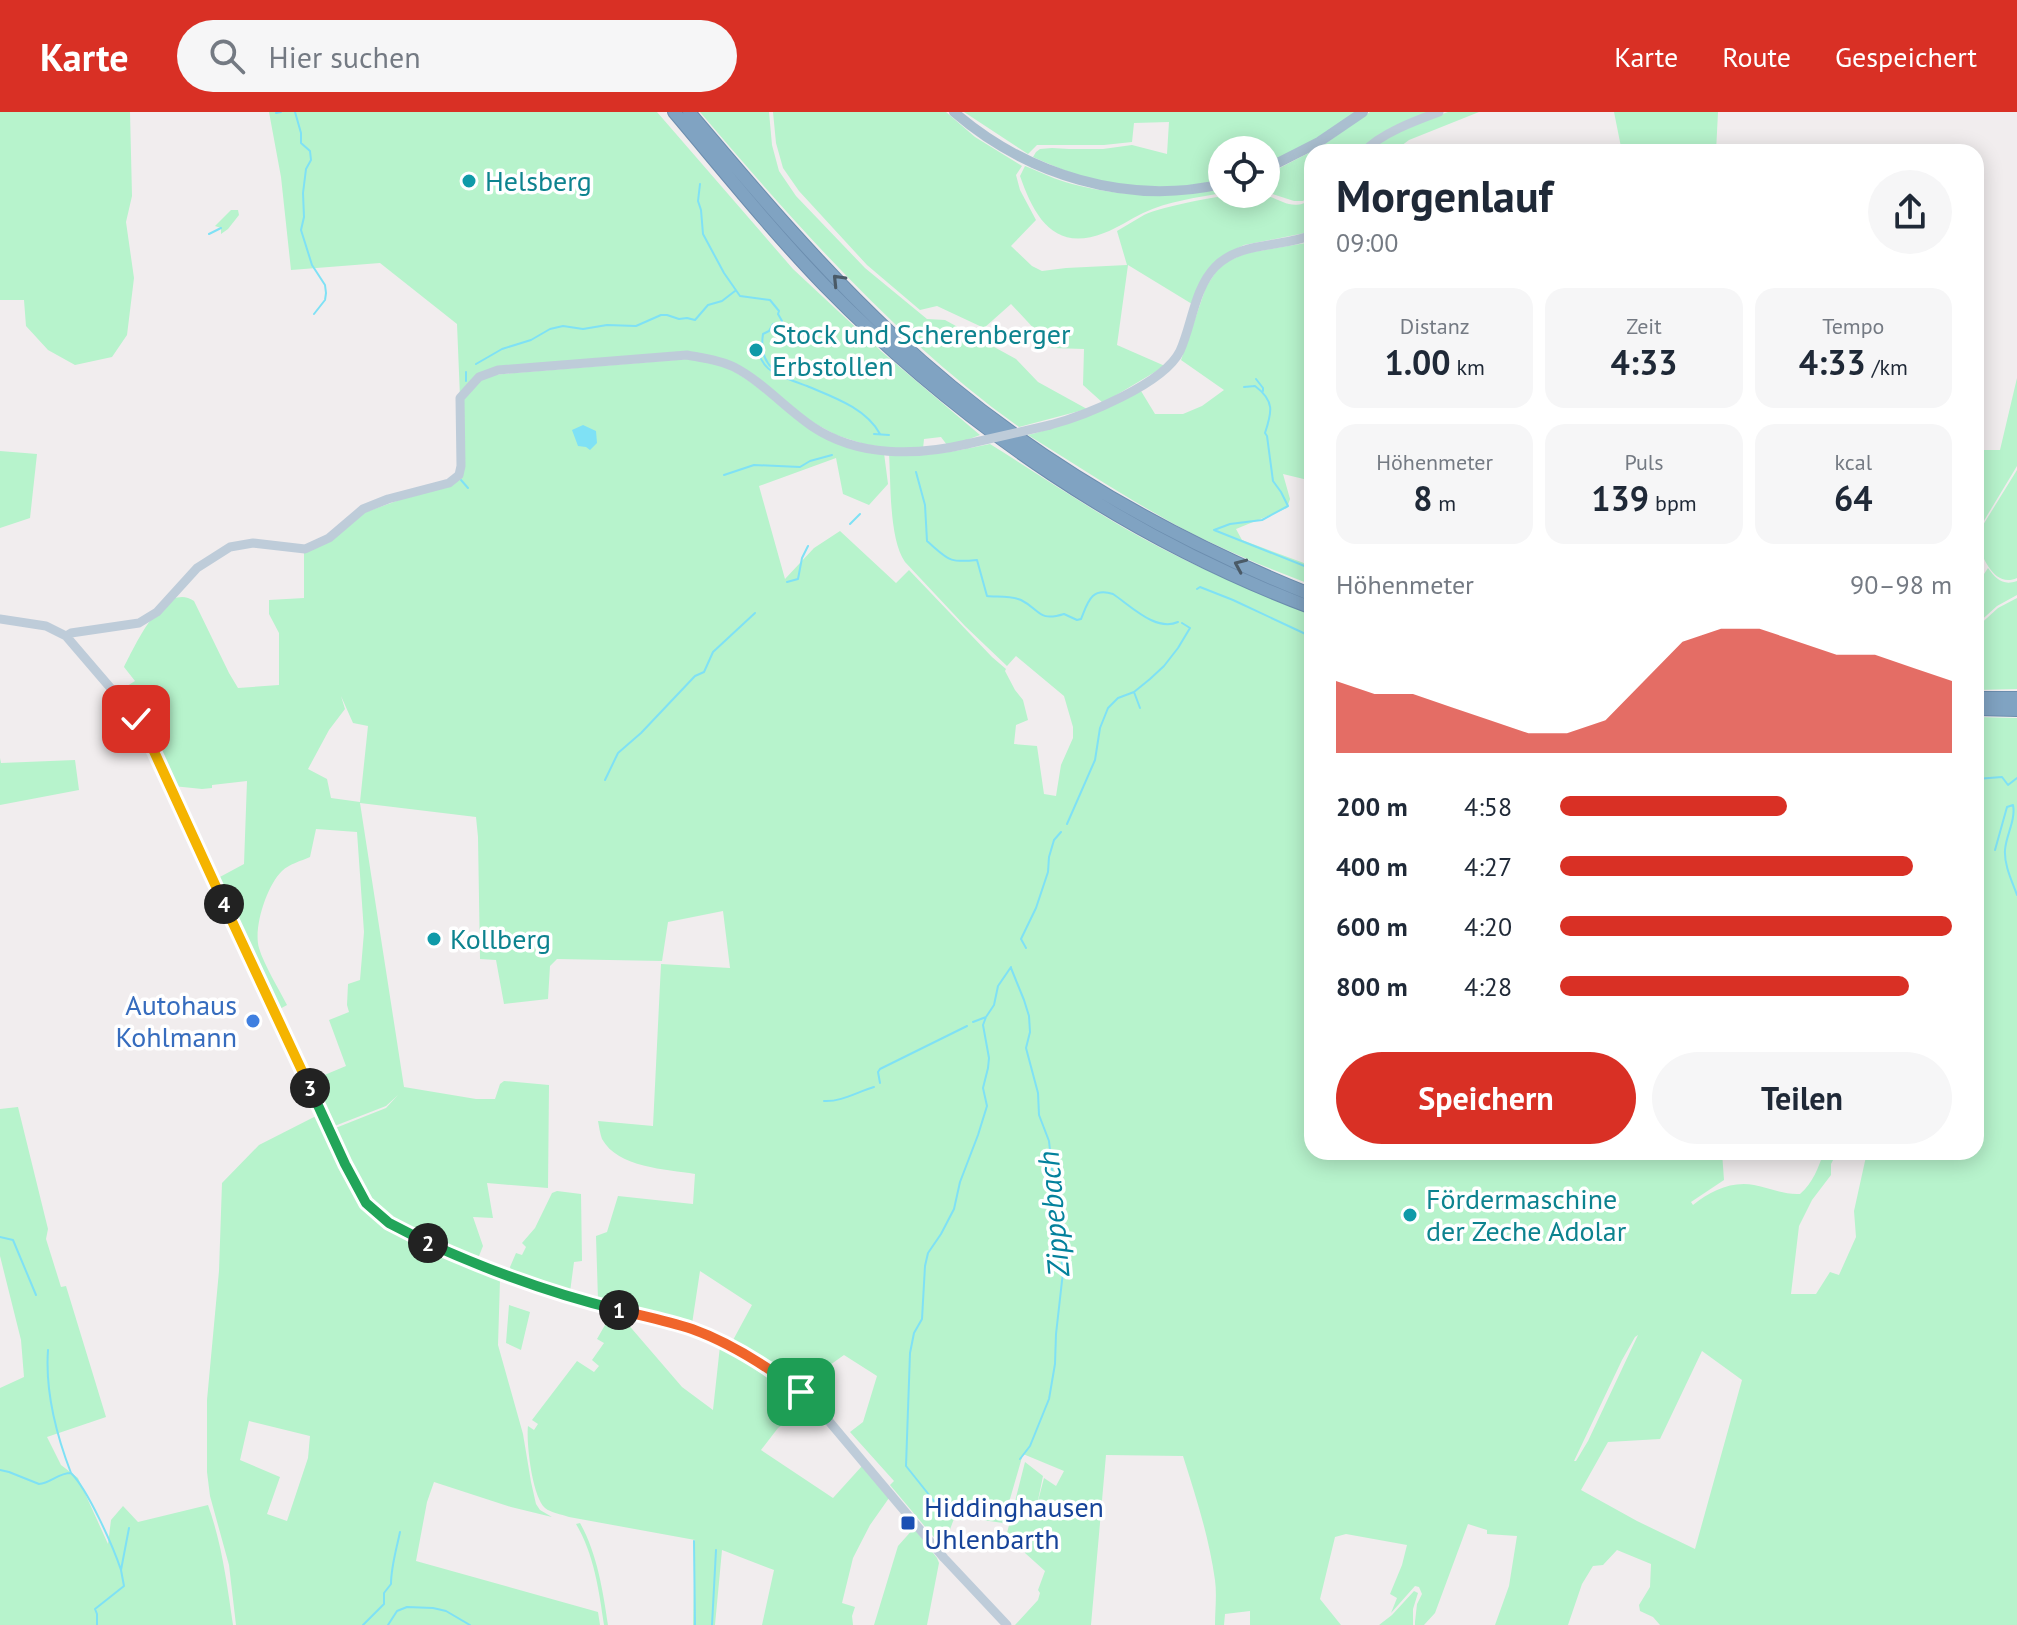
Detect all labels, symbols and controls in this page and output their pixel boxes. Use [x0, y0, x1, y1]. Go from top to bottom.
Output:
search box [177, 20, 737, 92]
text: Karte [40, 32, 129, 81]
icon: search [205, 34, 249, 78]
text: Hier suchen [269, 37, 421, 76]
text: Karte [1614, 38, 1678, 75]
text: Route [1722, 38, 1791, 75]
text: Gespeichert [1835, 38, 1977, 75]
map controls [1208, 136, 1280, 208]
button: locate [1208, 136, 1280, 208]
place label: Helsberg [485, 162, 592, 199]
text: Morgenlauf [1336, 167, 1553, 224]
button: share [1868, 170, 1952, 254]
marker: Helsberg [460, 172, 478, 190]
text: 09:00 [1336, 226, 1398, 259]
one-way arrow [833, 275, 847, 290]
text: Distanz [1400, 312, 1470, 340]
text: Zeit [1626, 312, 1662, 340]
text: Tempo [1822, 312, 1884, 340]
place label: Stock und Scherenberger Erbstollen [772, 315, 1071, 384]
text: 1.00 [1384, 340, 1451, 384]
text: 4:33 [1611, 340, 1677, 384]
text: 4:33 [1799, 340, 1866, 384]
marker: Stock und Scherenberger Erbstollen [747, 341, 765, 359]
text: km [1451, 353, 1485, 381]
text: /km [1866, 353, 1908, 381]
text: Höhenmeter [1376, 448, 1493, 476]
text: Puls [1624, 448, 1664, 476]
text: kcal [1835, 448, 1872, 476]
text: 8 [1413, 476, 1432, 520]
text: 139 [1591, 476, 1649, 520]
text: 64 [1834, 476, 1873, 520]
text: m [1432, 489, 1456, 517]
text: bpm [1649, 489, 1697, 517]
one-way arrow [1234, 558, 1248, 574]
text: Höhenmeter [1336, 568, 1474, 601]
text: 90–98 m [1850, 568, 1952, 601]
pin [102, 685, 170, 753]
icon: check [114, 697, 158, 741]
text: 200 m [1336, 790, 1408, 823]
text: 4:58 [1464, 790, 1512, 823]
text: 400 m [1336, 850, 1408, 883]
text: 4:27 [1464, 850, 1512, 883]
pin: 4 [204, 884, 244, 924]
text: 4 [218, 890, 230, 918]
text: 600 m [1336, 910, 1408, 943]
text: 4:20 [1464, 910, 1512, 943]
place label: Kollberg [450, 920, 551, 957]
marker: Kollberg [425, 930, 443, 948]
text: 800 m [1336, 970, 1408, 1003]
text: 4:28 [1464, 970, 1512, 1003]
place label: Autohaus Kohlmann [116, 986, 237, 1055]
marker: Autohaus Kohlmann [244, 1012, 262, 1030]
button: Speichern [1336, 1052, 1636, 1144]
button: Teilen [1652, 1052, 1952, 1144]
pin: 3 [290, 1068, 330, 1108]
text: 3 [304, 1074, 316, 1102]
water label: Zippebach [1028, 1149, 1078, 1280]
place label: Fördermaschine der Zeche Adolar [1426, 1180, 1627, 1249]
marker: Fördermaschine der Zeche Adolar [1401, 1206, 1419, 1224]
pin: 2 [408, 1223, 448, 1263]
text: 2 [422, 1229, 434, 1257]
pin: 1 [599, 1290, 639, 1330]
text: 1 [613, 1296, 625, 1324]
pin [767, 1358, 835, 1426]
icon: arrive [779, 1370, 823, 1414]
place label: Hiddinghausen Uhlenbarth [924, 1488, 1104, 1557]
marker: Hiddinghausen Uhlenbarth [899, 1514, 917, 1532]

